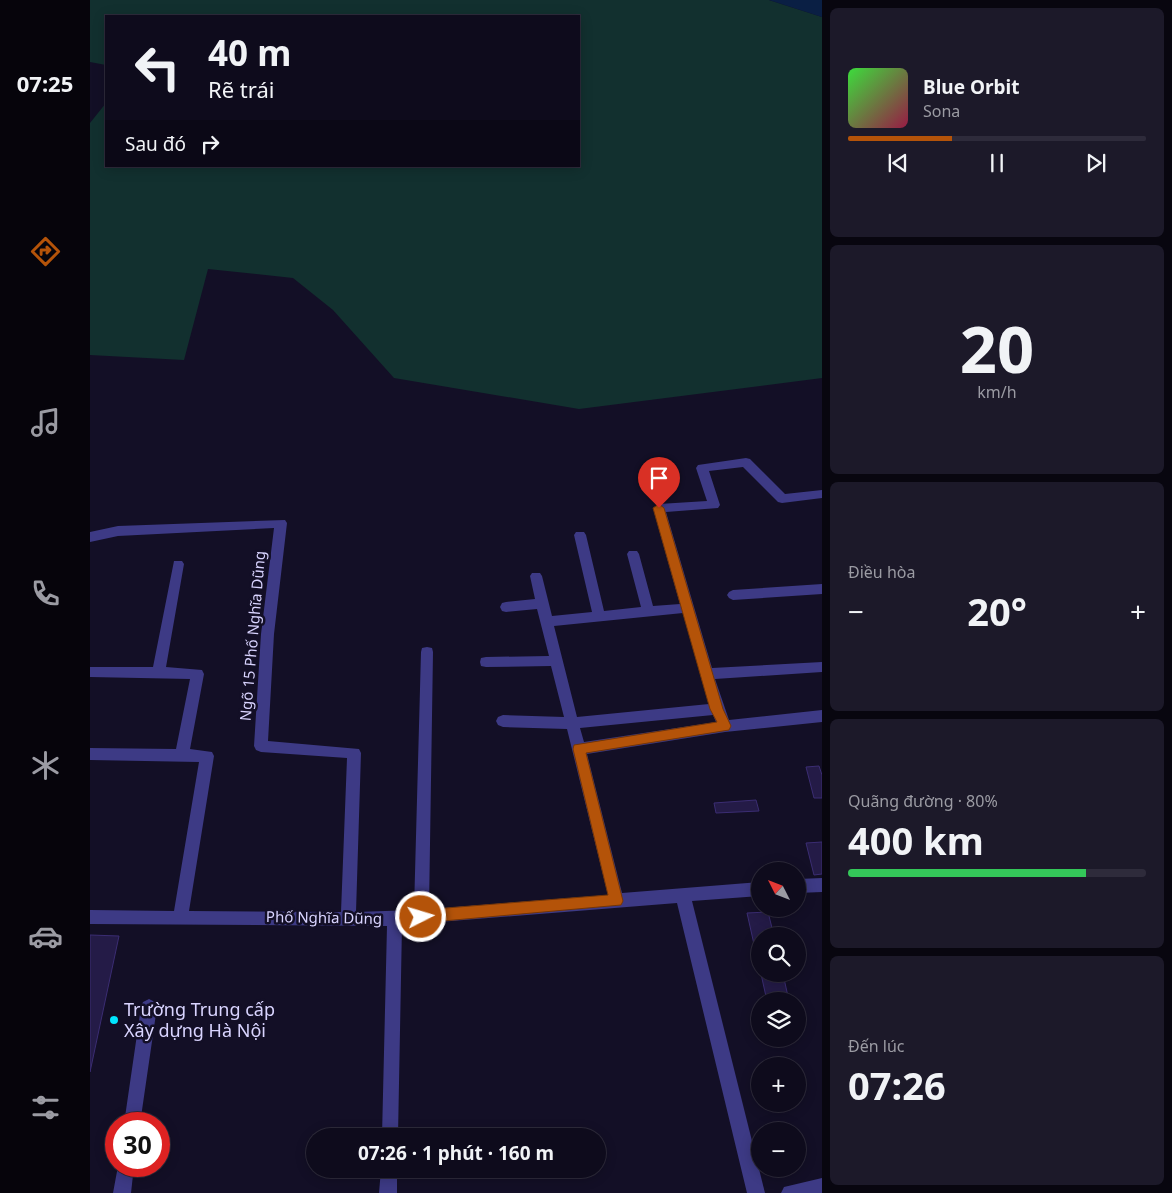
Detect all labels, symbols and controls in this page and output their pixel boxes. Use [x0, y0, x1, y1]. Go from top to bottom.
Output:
text: 40 m [208, 29, 291, 76]
icon: left [125, 35, 190, 100]
text: 07:25 [17, 68, 73, 98]
text: Rẽ trái [208, 74, 274, 104]
text: Blue Orbit [923, 74, 1019, 100]
text: Sona [923, 100, 960, 122]
icon: right [196, 130, 224, 158]
text: Sau đó [125, 131, 186, 157]
icon: previous [884, 149, 912, 177]
icon: pause [983, 149, 1011, 177]
icon: next [1082, 149, 1110, 177]
icon: directions [28, 234, 63, 269]
text: 20 [960, 304, 1034, 392]
text: km/h [977, 381, 1017, 403]
icon: music [28, 405, 63, 440]
pin [638, 457, 680, 508]
icon: arrive [645, 464, 673, 492]
street label: Ngõ 15 Phố Nghĩa Dũng [235, 550, 269, 722]
text: Điều hòa [848, 561, 915, 583]
icon: phone [28, 576, 63, 611]
text: 20° [967, 585, 1027, 637]
text: − [848, 592, 864, 630]
text: + [1130, 592, 1146, 630]
icon: climate [28, 748, 63, 783]
text: Quãng đường · 80% [848, 790, 998, 812]
text: 400 km [848, 814, 984, 866]
north arrow [751, 862, 806, 918]
map controls [751, 862, 806, 1177]
position arrow [394, 890, 446, 942]
street label: Phố Nghĩa Dũng [266, 906, 382, 928]
icon: car [28, 919, 63, 954]
button: search [751, 927, 806, 982]
button: layers [751, 992, 806, 1047]
place label: Trường Trung cấp Xây dựng Hà Nội [124, 997, 275, 1042]
marker: Trường Trung cấp Xây dựng Hà Nội [108, 1014, 120, 1026]
text: Đến lúc [848, 1035, 904, 1057]
button: + [751, 1057, 806, 1112]
text: 07:26 [848, 1059, 946, 1111]
icon: filters [28, 1090, 63, 1125]
speed limit sign: 30 [105, 1112, 170, 1177]
button: − [751, 1122, 806, 1177]
text: 07:26 · 1 phút · 160 m [358, 1140, 554, 1166]

